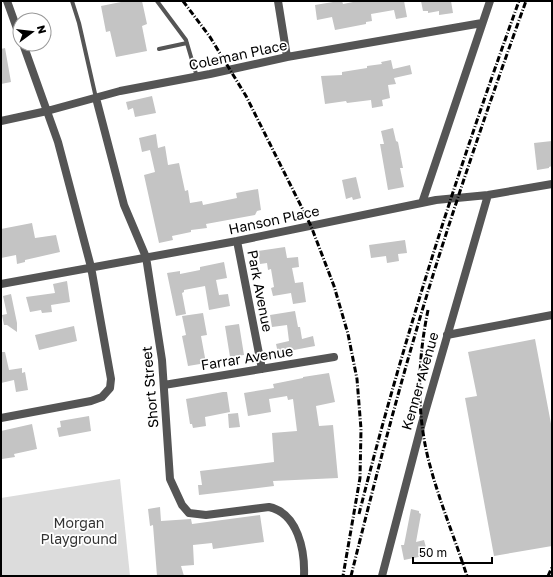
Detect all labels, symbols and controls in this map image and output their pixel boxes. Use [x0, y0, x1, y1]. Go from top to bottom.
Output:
north arrow [12, 12, 52, 52]
text: N [35, 24, 50, 35]
street label: Coleman Place [187, 36, 289, 73]
street label: Hanson Place [227, 202, 321, 237]
street label: Park Avenue [244, 248, 277, 333]
street label: Kenner Avenue [397, 330, 442, 432]
street label: Farrar Avenue [200, 342, 294, 373]
street label: Short Street [137, 345, 162, 429]
park label: Morgan Playground [41, 514, 117, 547]
scale bar [413, 539, 492, 565]
text: 50 m [419, 545, 447, 560]

